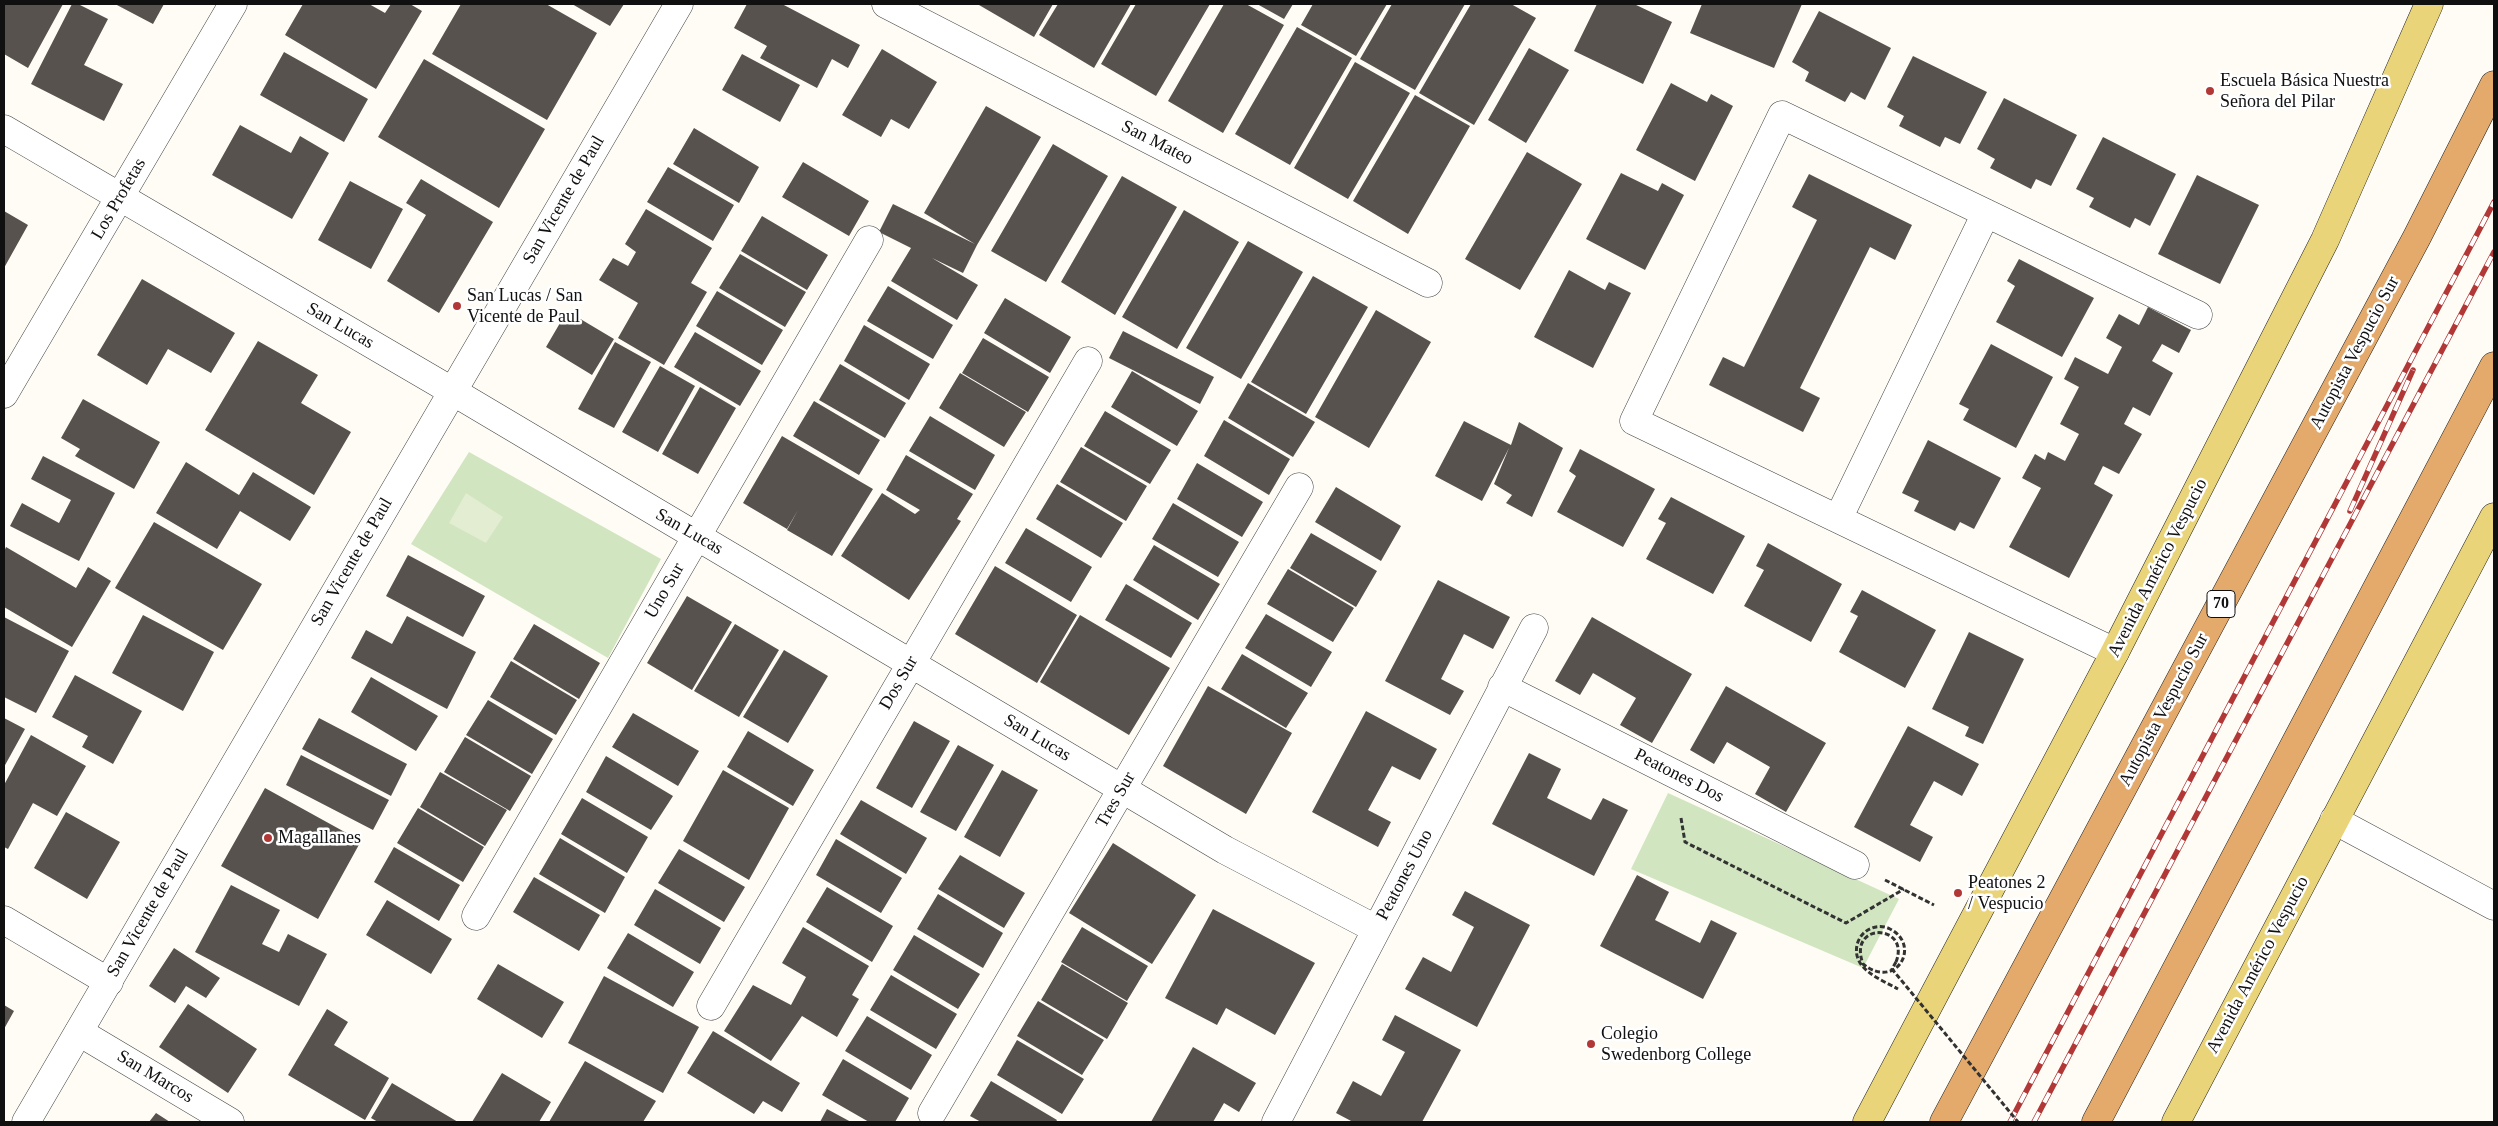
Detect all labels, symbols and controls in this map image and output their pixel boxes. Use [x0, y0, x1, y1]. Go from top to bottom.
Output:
place label: Escuela Básica Nuestra Señora del Pilar [2220, 70, 2389, 112]
marker: Escuela Básica Nuestra Señora del Pilar [2204, 85, 2216, 97]
street label: San Mateo [1118, 116, 1196, 170]
street label: San Vicente de Paul [519, 132, 609, 268]
street label: Los Profetas [87, 154, 151, 244]
street label: Autopista Vespucio Sur [2306, 273, 2404, 433]
place label: San Lucas / San Vicente de Paul [467, 285, 582, 328]
street label: San Lucas [302, 298, 378, 354]
marker: San Lucas / San Vicente de Paul [451, 300, 463, 312]
street label: Avenida Américo Vespucio [2104, 475, 2212, 661]
street label: San Vicente de Paul [307, 494, 397, 630]
street label: San Lucas [651, 504, 727, 560]
street label: Uno Sur [641, 559, 689, 623]
road number: 70 [2207, 590, 2235, 618]
street label: Autopista Vespucio Sur [2115, 630, 2213, 790]
street label: Dos Sur [875, 652, 923, 714]
street label: San Lucas [1000, 710, 1074, 766]
street label: Peatones Dos [1631, 744, 1727, 808]
street label: Tres Sur [1091, 768, 1141, 832]
street label: Peatones Uno [1372, 826, 1438, 924]
place label: Magallanes [278, 827, 361, 849]
marker: Magallanes [262, 832, 274, 844]
street label: San Vicente de Paul [103, 845, 193, 981]
place label: Peatones 2 / Vespucio [1968, 872, 2045, 914]
street label: Avenida Américo Vespucio [2202, 873, 2314, 1057]
marker: Peatones 2 / Vespucio [1952, 887, 1964, 899]
place label: Colegio Swedenborg College [1601, 1023, 1751, 1066]
marker: Colegio Swedenborg College [1585, 1038, 1597, 1050]
street label: San Marcos [113, 1046, 197, 1108]

